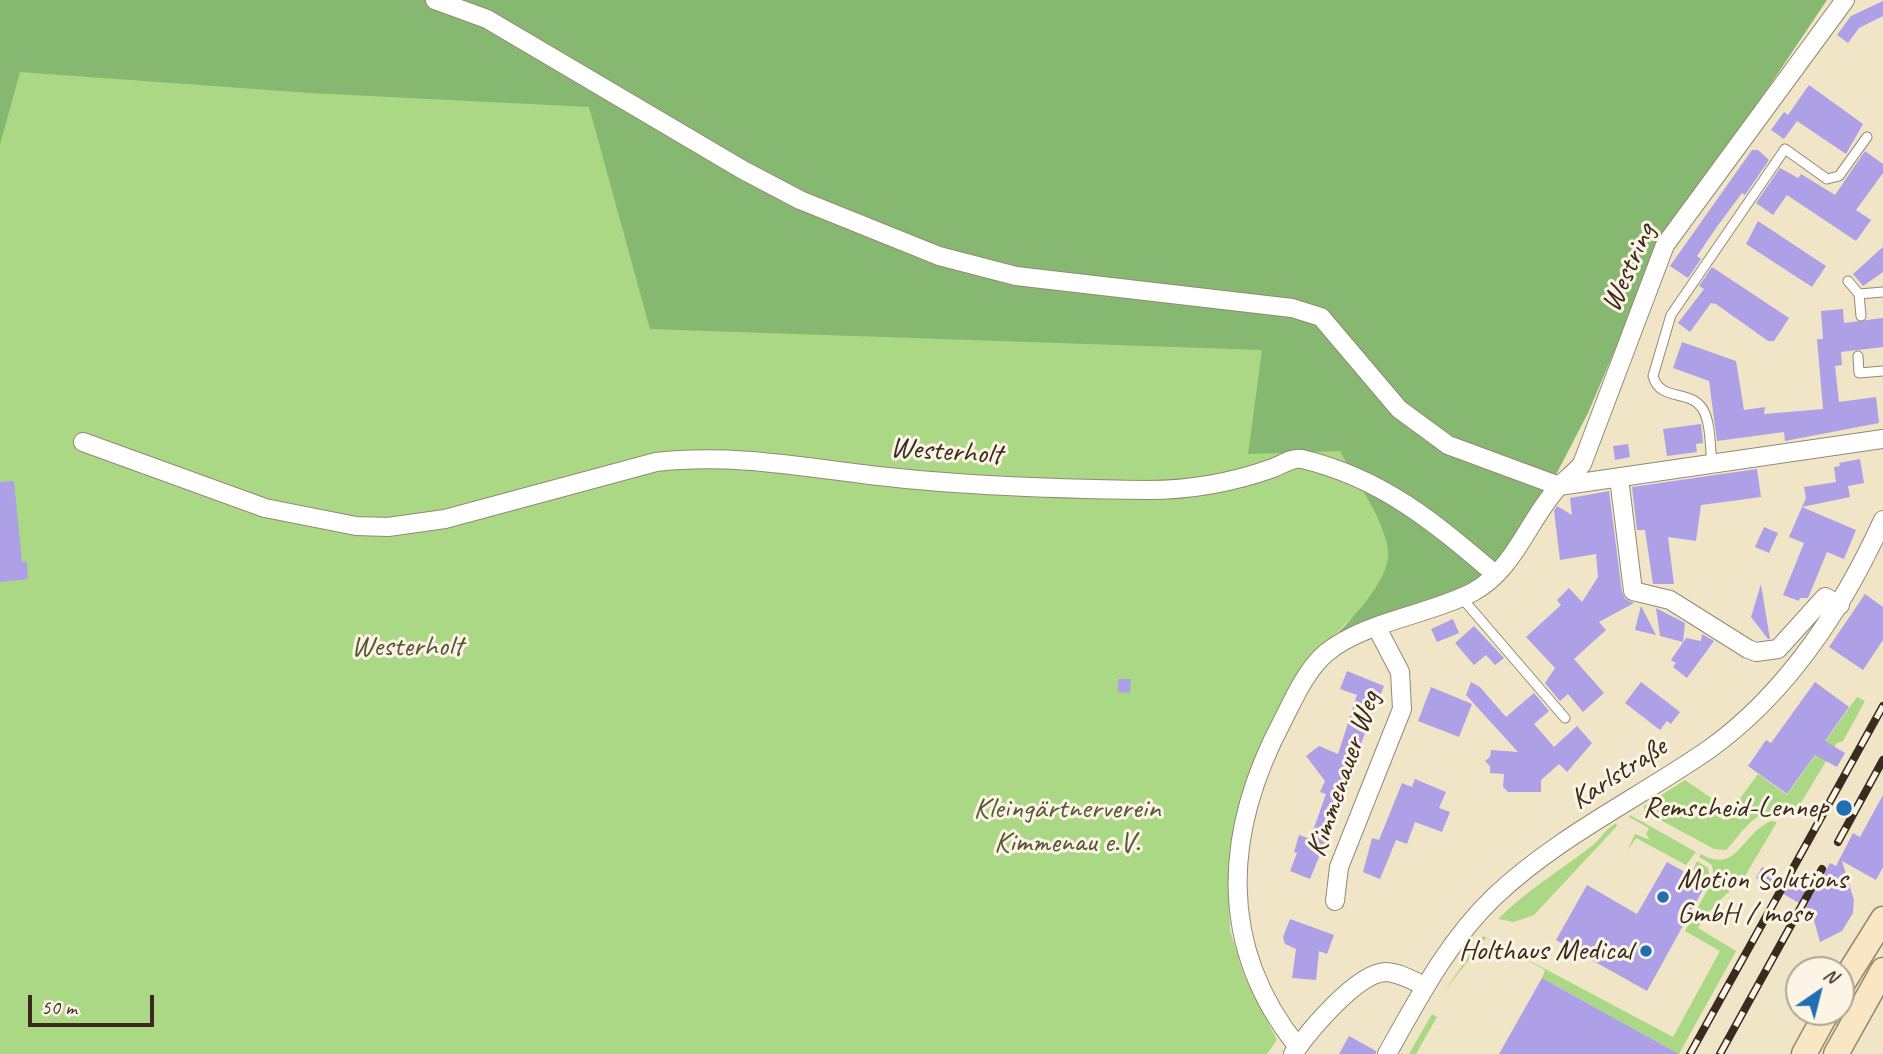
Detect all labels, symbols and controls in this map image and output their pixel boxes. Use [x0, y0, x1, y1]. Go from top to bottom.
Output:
street label: Westring [1594, 218, 1664, 318]
street label: Westerholt [889, 430, 1003, 474]
park label: Westerholt [351, 629, 463, 665]
street label: Kimmenauer Weg [1299, 686, 1389, 862]
street label: Karlstraße [1564, 730, 1674, 818]
place label: Remscheid-Lennep [1643, 790, 1828, 826]
park label: Kleingärtnerverein Kimmenau e.V. [973, 791, 1161, 862]
marker: Remscheid-Lennep [1834, 798, 1854, 818]
place label: Motion Solutions GmbH / moso [1677, 862, 1847, 932]
marker: Motion Solutions GmbH / moso [1655, 889, 1671, 905]
place label: Holthaus Medical [1459, 933, 1632, 969]
marker: Holthaus Medical [1638, 943, 1654, 959]
north arrow [1785, 956, 1855, 1026]
text: N [1819, 962, 1843, 989]
scale bar [32, 981, 158, 1025]
text: 50 m [41, 994, 77, 1020]

